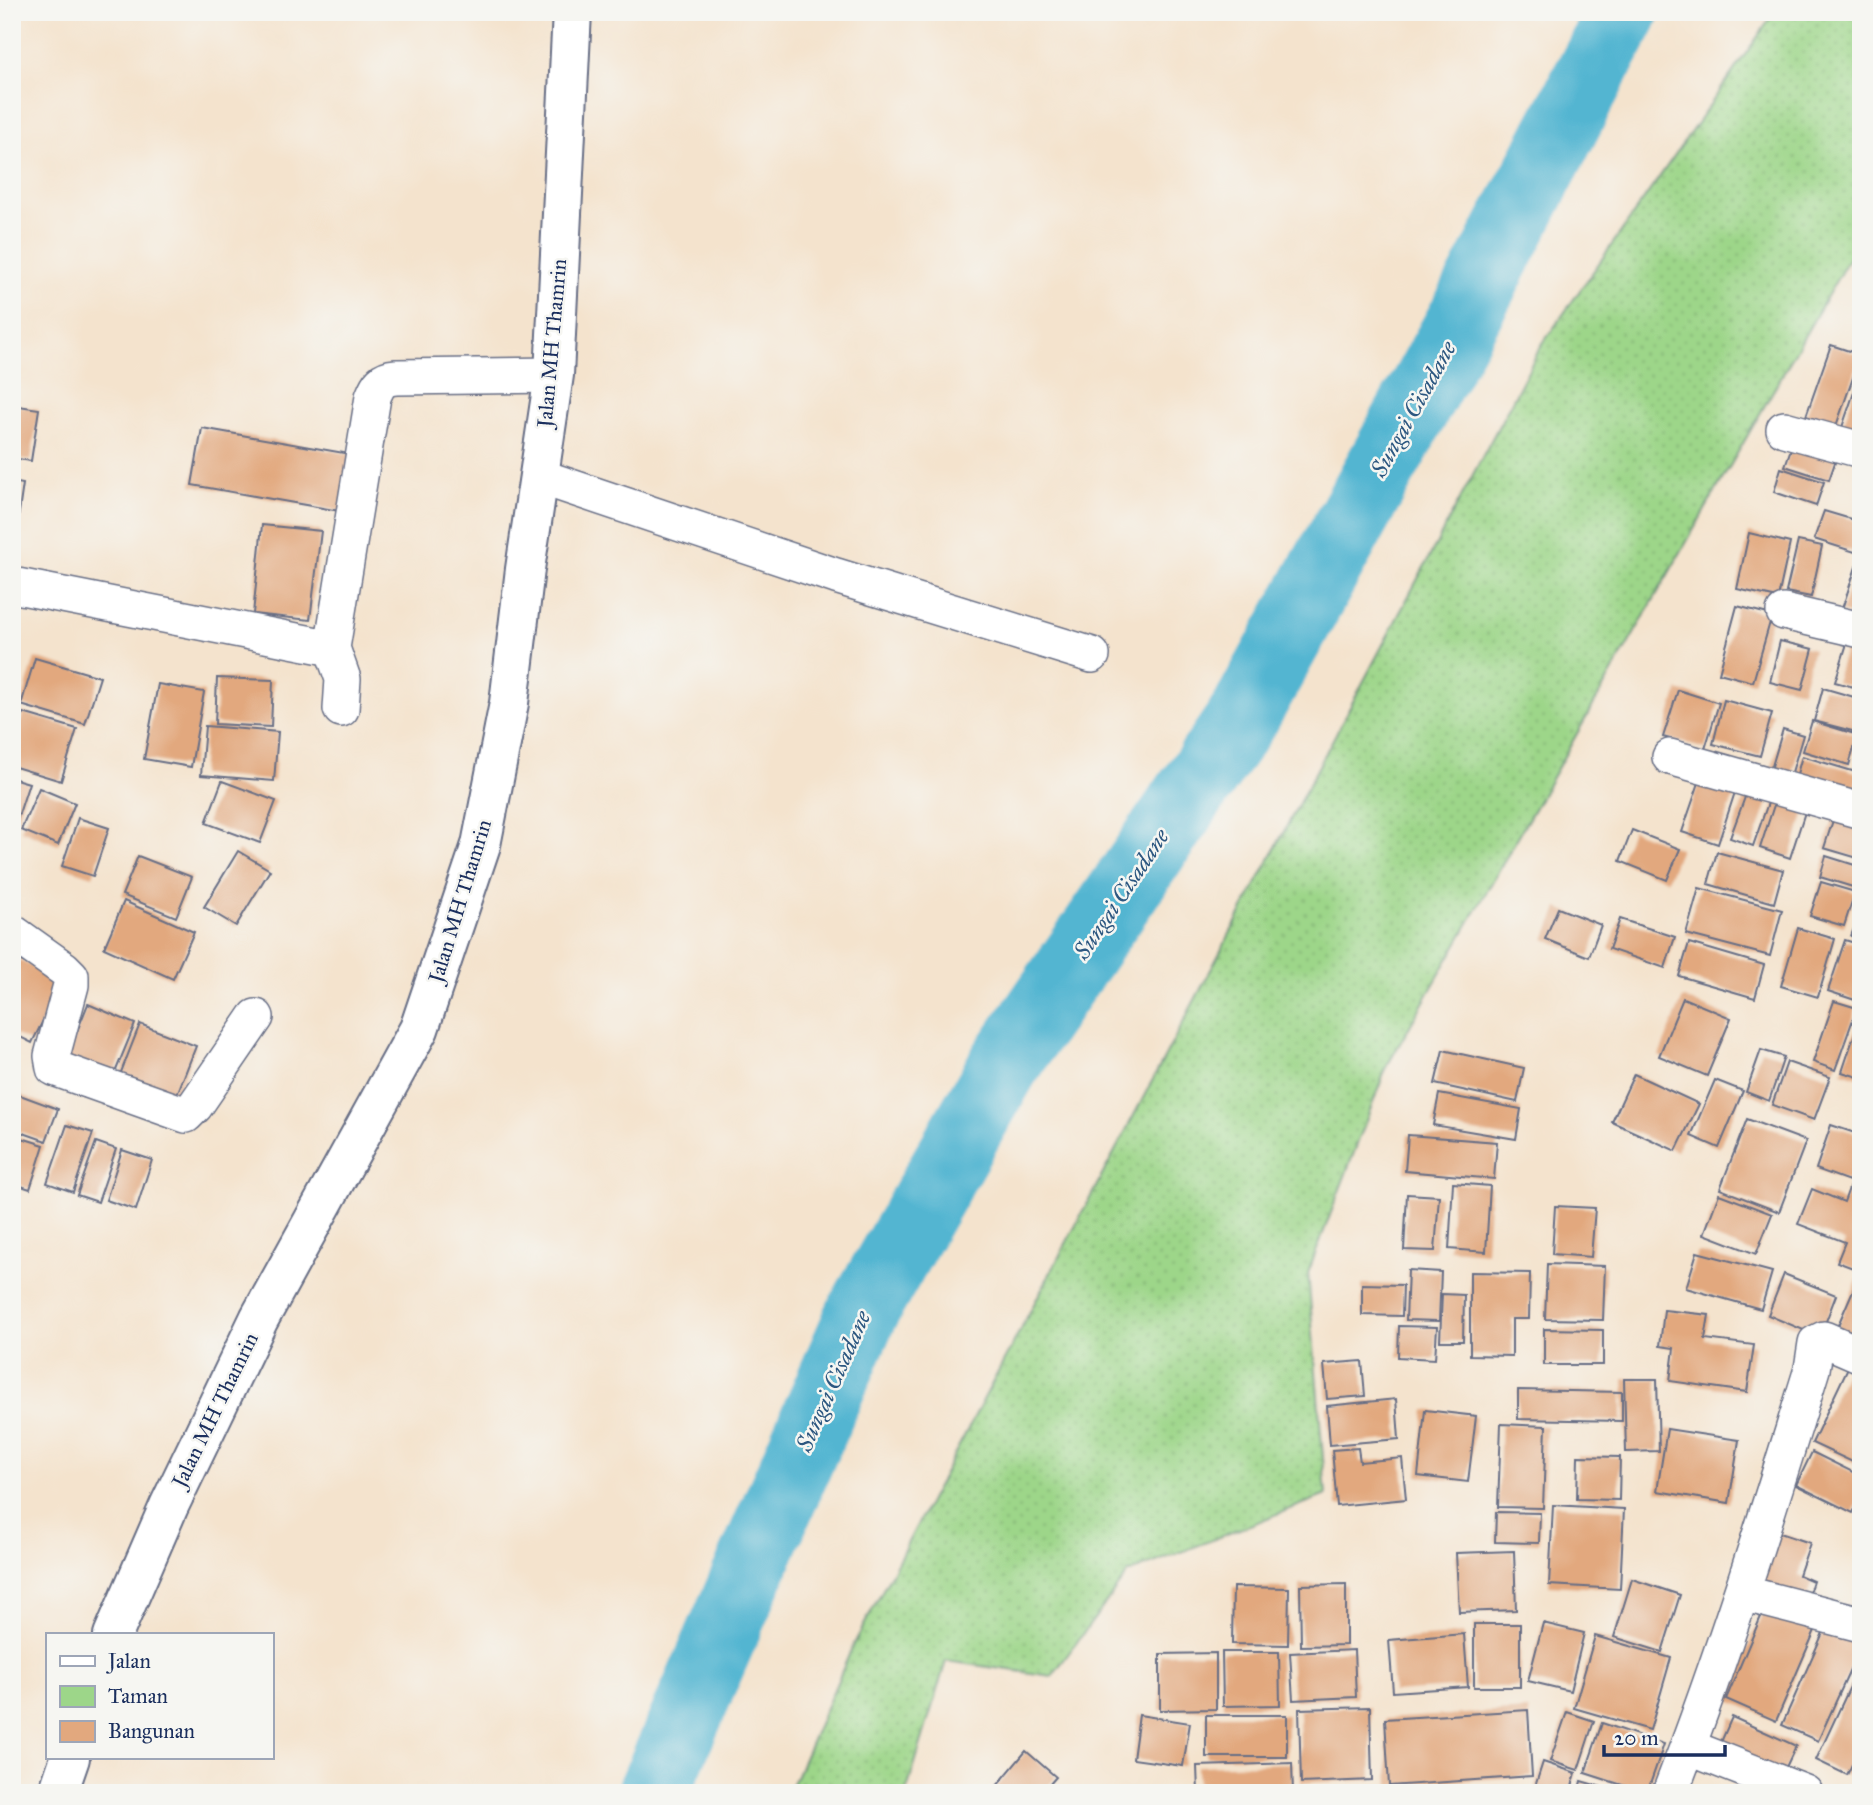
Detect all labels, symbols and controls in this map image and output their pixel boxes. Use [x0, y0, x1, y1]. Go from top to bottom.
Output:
street label: Jalan MH Thamrin [532, 258, 572, 430]
water label: Sungai Cisadane [1364, 336, 1462, 483]
street label: Jalan MH Thamrin [422, 816, 497, 988]
water label: Sungai Cisadane [1067, 823, 1175, 965]
water label: Sungai Cisadane [789, 1306, 877, 1457]
street label: Jalan MH Thamrin [165, 1328, 264, 1494]
legend [46, 1633, 273, 1759]
text: Jalan [106, 1648, 151, 1674]
text: Taman [108, 1683, 168, 1709]
scale bar [1604, 1714, 1724, 1758]
text: Bangunan [108, 1718, 195, 1744]
text: 20 m [1614, 1725, 1659, 1751]

